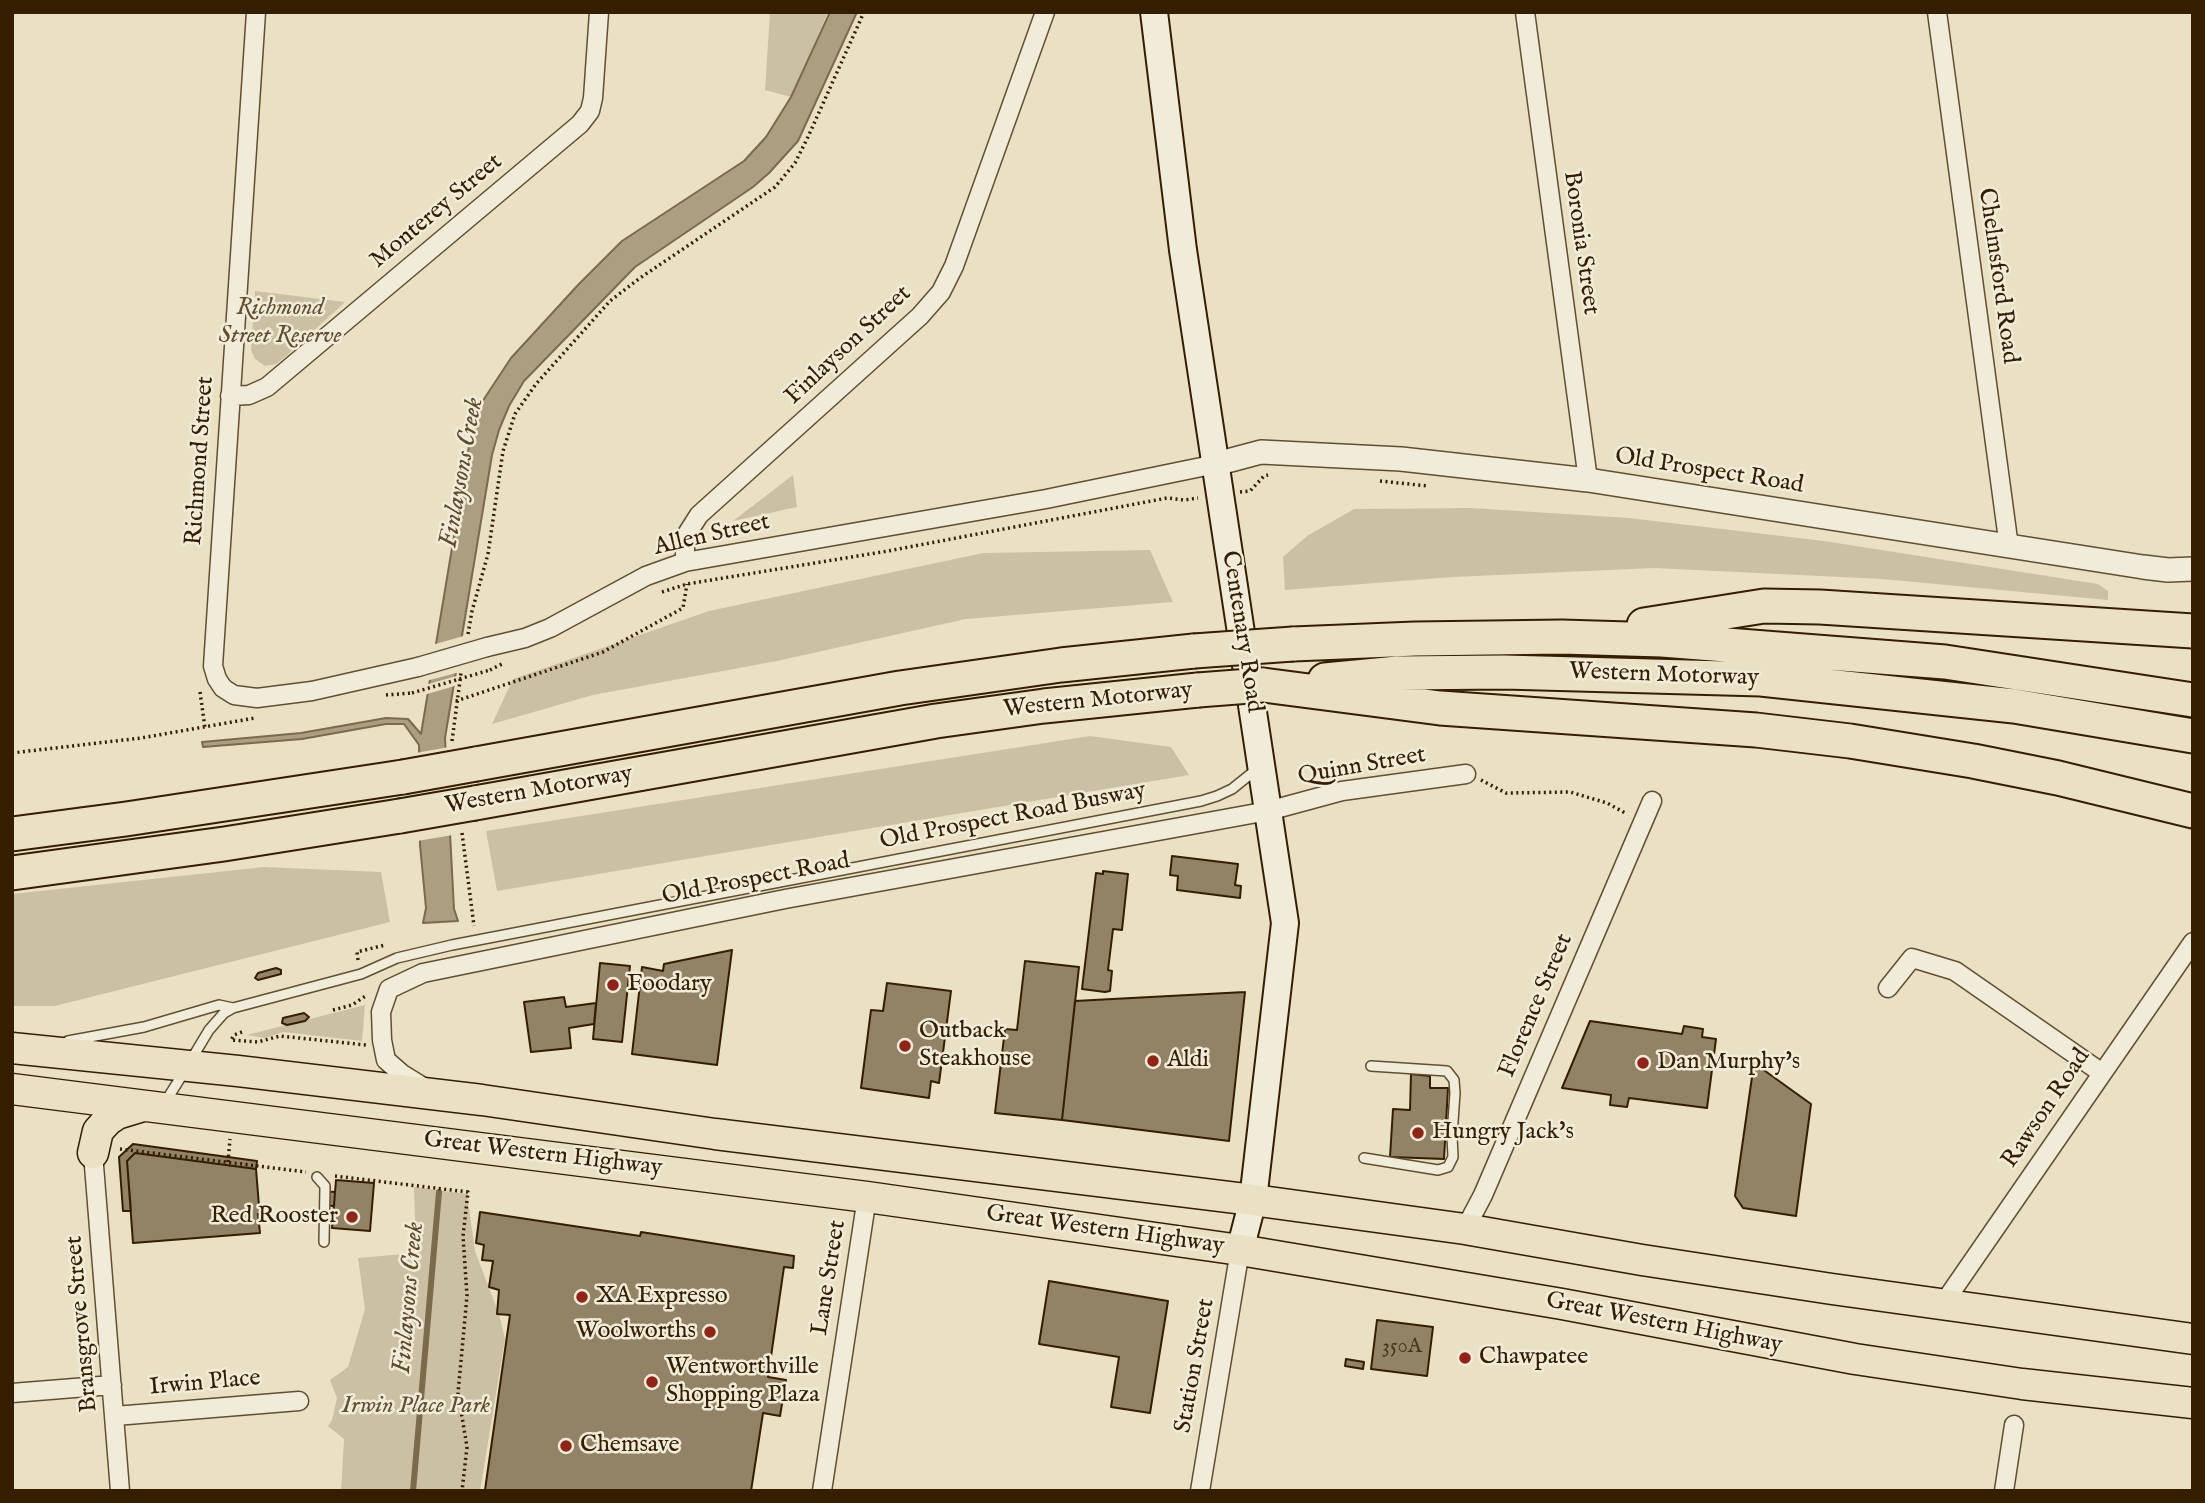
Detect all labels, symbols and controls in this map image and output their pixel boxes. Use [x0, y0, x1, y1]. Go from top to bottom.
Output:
street label: Monterey Street [365, 148, 509, 276]
street label: Boronia Street [1556, 169, 1604, 317]
street label: Chelmsford Road [1970, 186, 2024, 366]
street label: Finlayson Street [780, 280, 918, 412]
park label: Richmond Street Reserve [218, 295, 342, 351]
street label: Richmond Street [181, 376, 221, 546]
water label: Finlaysons Creek [434, 395, 492, 551]
street label: Old Prospect Road [1613, 443, 1805, 501]
street label: Allen Street [651, 509, 773, 563]
street label: Centenary Road [1214, 549, 1268, 715]
street label: Western Motorway [1569, 658, 1759, 694]
street label: Western Motorway [1002, 677, 1194, 725]
street label: Quinn Street [1296, 742, 1428, 792]
street label: Western Motorway [443, 760, 635, 822]
street label: Old Prospect Road Busway [878, 777, 1148, 857]
street label: Old Prospect Road [660, 848, 852, 912]
street label: Florence Street [1494, 930, 1580, 1082]
place label: Foodary [627, 971, 712, 999]
marker: Foodary [605, 977, 621, 993]
place label: Outback Steakhouse [919, 1018, 1031, 1074]
marker: Outback Steakhouse [897, 1038, 913, 1054]
street label: Rawson Road [1997, 1044, 2097, 1174]
place label: Aldi [1167, 1047, 1209, 1075]
place label: Dan Murphy's [1657, 1049, 1800, 1077]
marker: Aldi [1145, 1053, 1161, 1069]
marker: Dan Murphy's [1635, 1055, 1651, 1071]
place label: Hungry Jack's [1432, 1119, 1574, 1147]
marker: Hungry Jack's [1410, 1125, 1426, 1141]
street label: Great Western Highway [422, 1126, 664, 1184]
street label: Great Western Highway [984, 1200, 1226, 1262]
place label: Red Rooster [210, 1203, 338, 1231]
marker: Red Rooster [344, 1209, 360, 1225]
street label: Lane Street [807, 1218, 853, 1338]
water label: Finlaysons Creek [388, 1221, 432, 1375]
street label: Bransgrove Street [61, 1234, 105, 1414]
place label: XA Expresso [596, 1283, 728, 1311]
street label: Great Western Highway [1543, 1287, 1785, 1361]
marker: XA Expresso [574, 1289, 590, 1305]
street label: Station Street [1170, 1297, 1222, 1435]
place label: Woolworths [576, 1318, 696, 1346]
marker: Woolworths [702, 1324, 718, 1340]
house number: 350A [1382, 1335, 1422, 1361]
place label: Chawpatee [1479, 1344, 1588, 1372]
marker: Chawpatee [1457, 1350, 1473, 1366]
place label: Wentworthville Shopping Plaza [666, 1354, 820, 1410]
street label: Irwin Place [148, 1365, 262, 1403]
marker: Wentworthville Shopping Plaza [644, 1374, 660, 1390]
park label: Irwin Place Park [342, 1393, 490, 1421]
place label: Chemsave [580, 1432, 679, 1460]
marker: Chemsave [558, 1438, 574, 1454]

